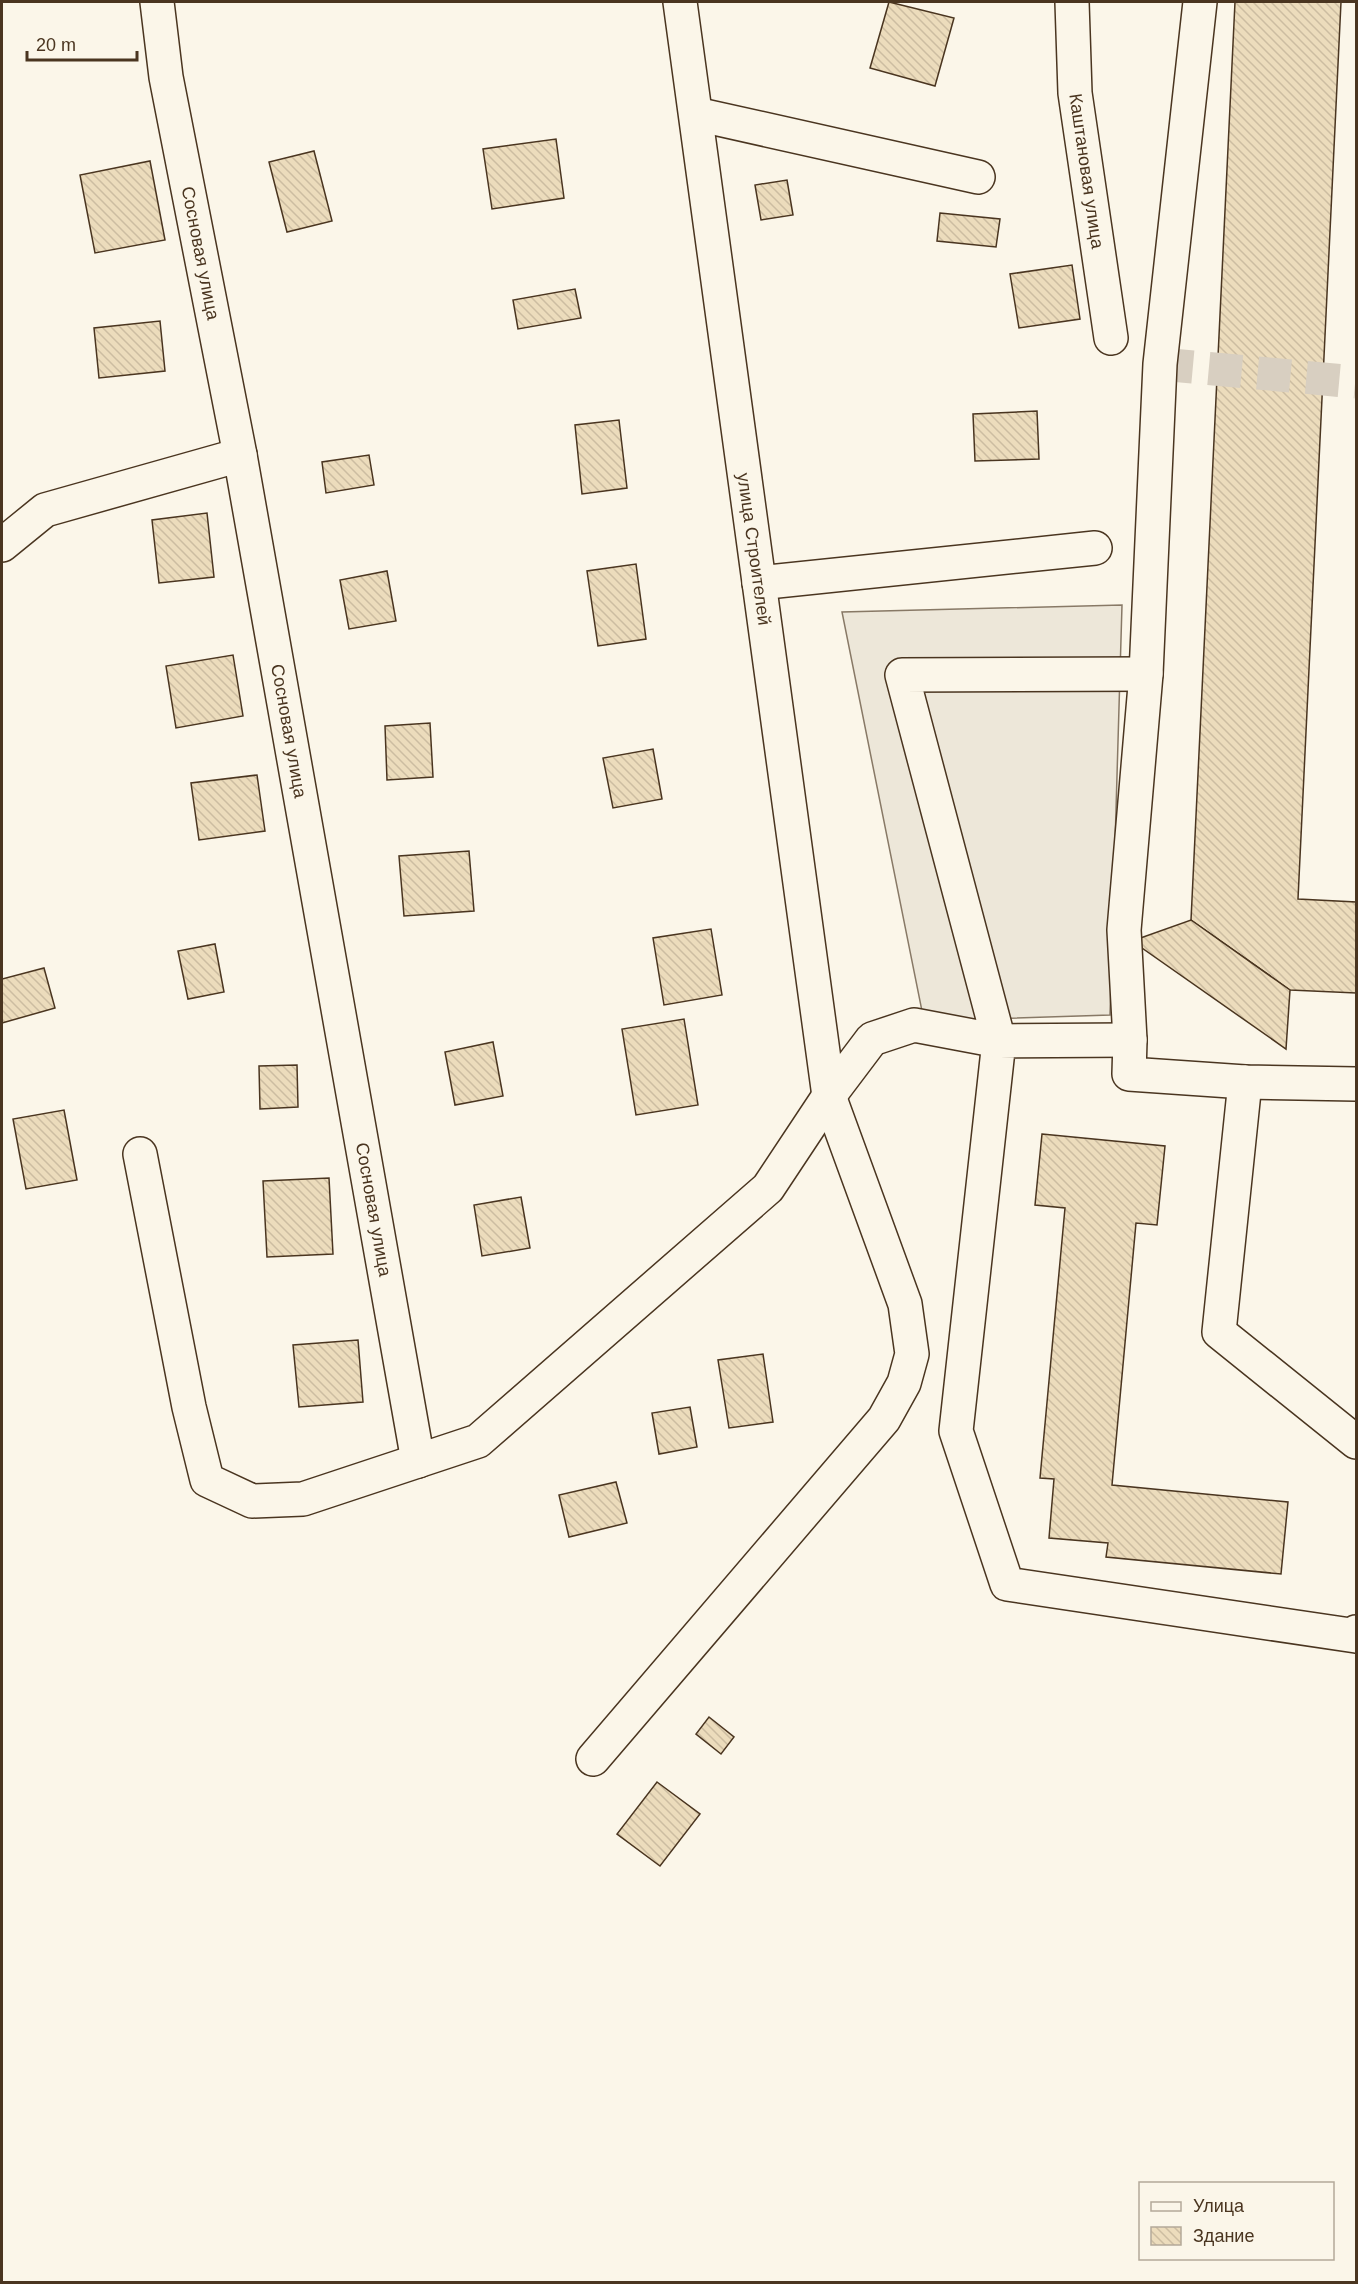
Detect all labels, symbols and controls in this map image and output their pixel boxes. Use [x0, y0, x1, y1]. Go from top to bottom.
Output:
scale bar [27, 24, 136, 62]
text: 20 m [36, 35, 76, 55]
street label: Каштановая улица [1065, 92, 1108, 251]
street label: Сосновая улица [178, 185, 224, 323]
street label: улица Строителей [733, 471, 775, 627]
street label: Сосновая улица [267, 662, 311, 801]
street label: Сосновая улица [352, 1141, 395, 1279]
legend [1139, 2182, 1334, 2260]
text: Улица [1193, 2196, 1245, 2216]
text: Здание [1193, 2226, 1254, 2246]

